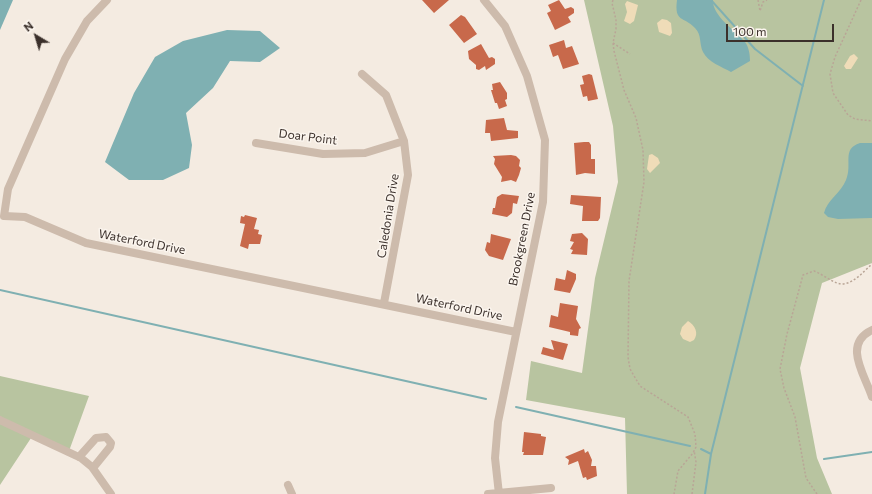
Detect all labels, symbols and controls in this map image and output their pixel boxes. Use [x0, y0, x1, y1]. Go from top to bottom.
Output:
north arrow [16, 16, 56, 56]
scale bar [728, 16, 836, 42]
text: N [21, 18, 36, 34]
text: 100 m [733, 24, 767, 38]
street label: Doar Point [278, 126, 338, 148]
street label: Caledonia Drive [374, 173, 402, 259]
street label: Brookgreen Drive [506, 191, 538, 287]
street label: Waterford Drive [97, 227, 187, 257]
street label: Waterford Drive [414, 291, 504, 323]

